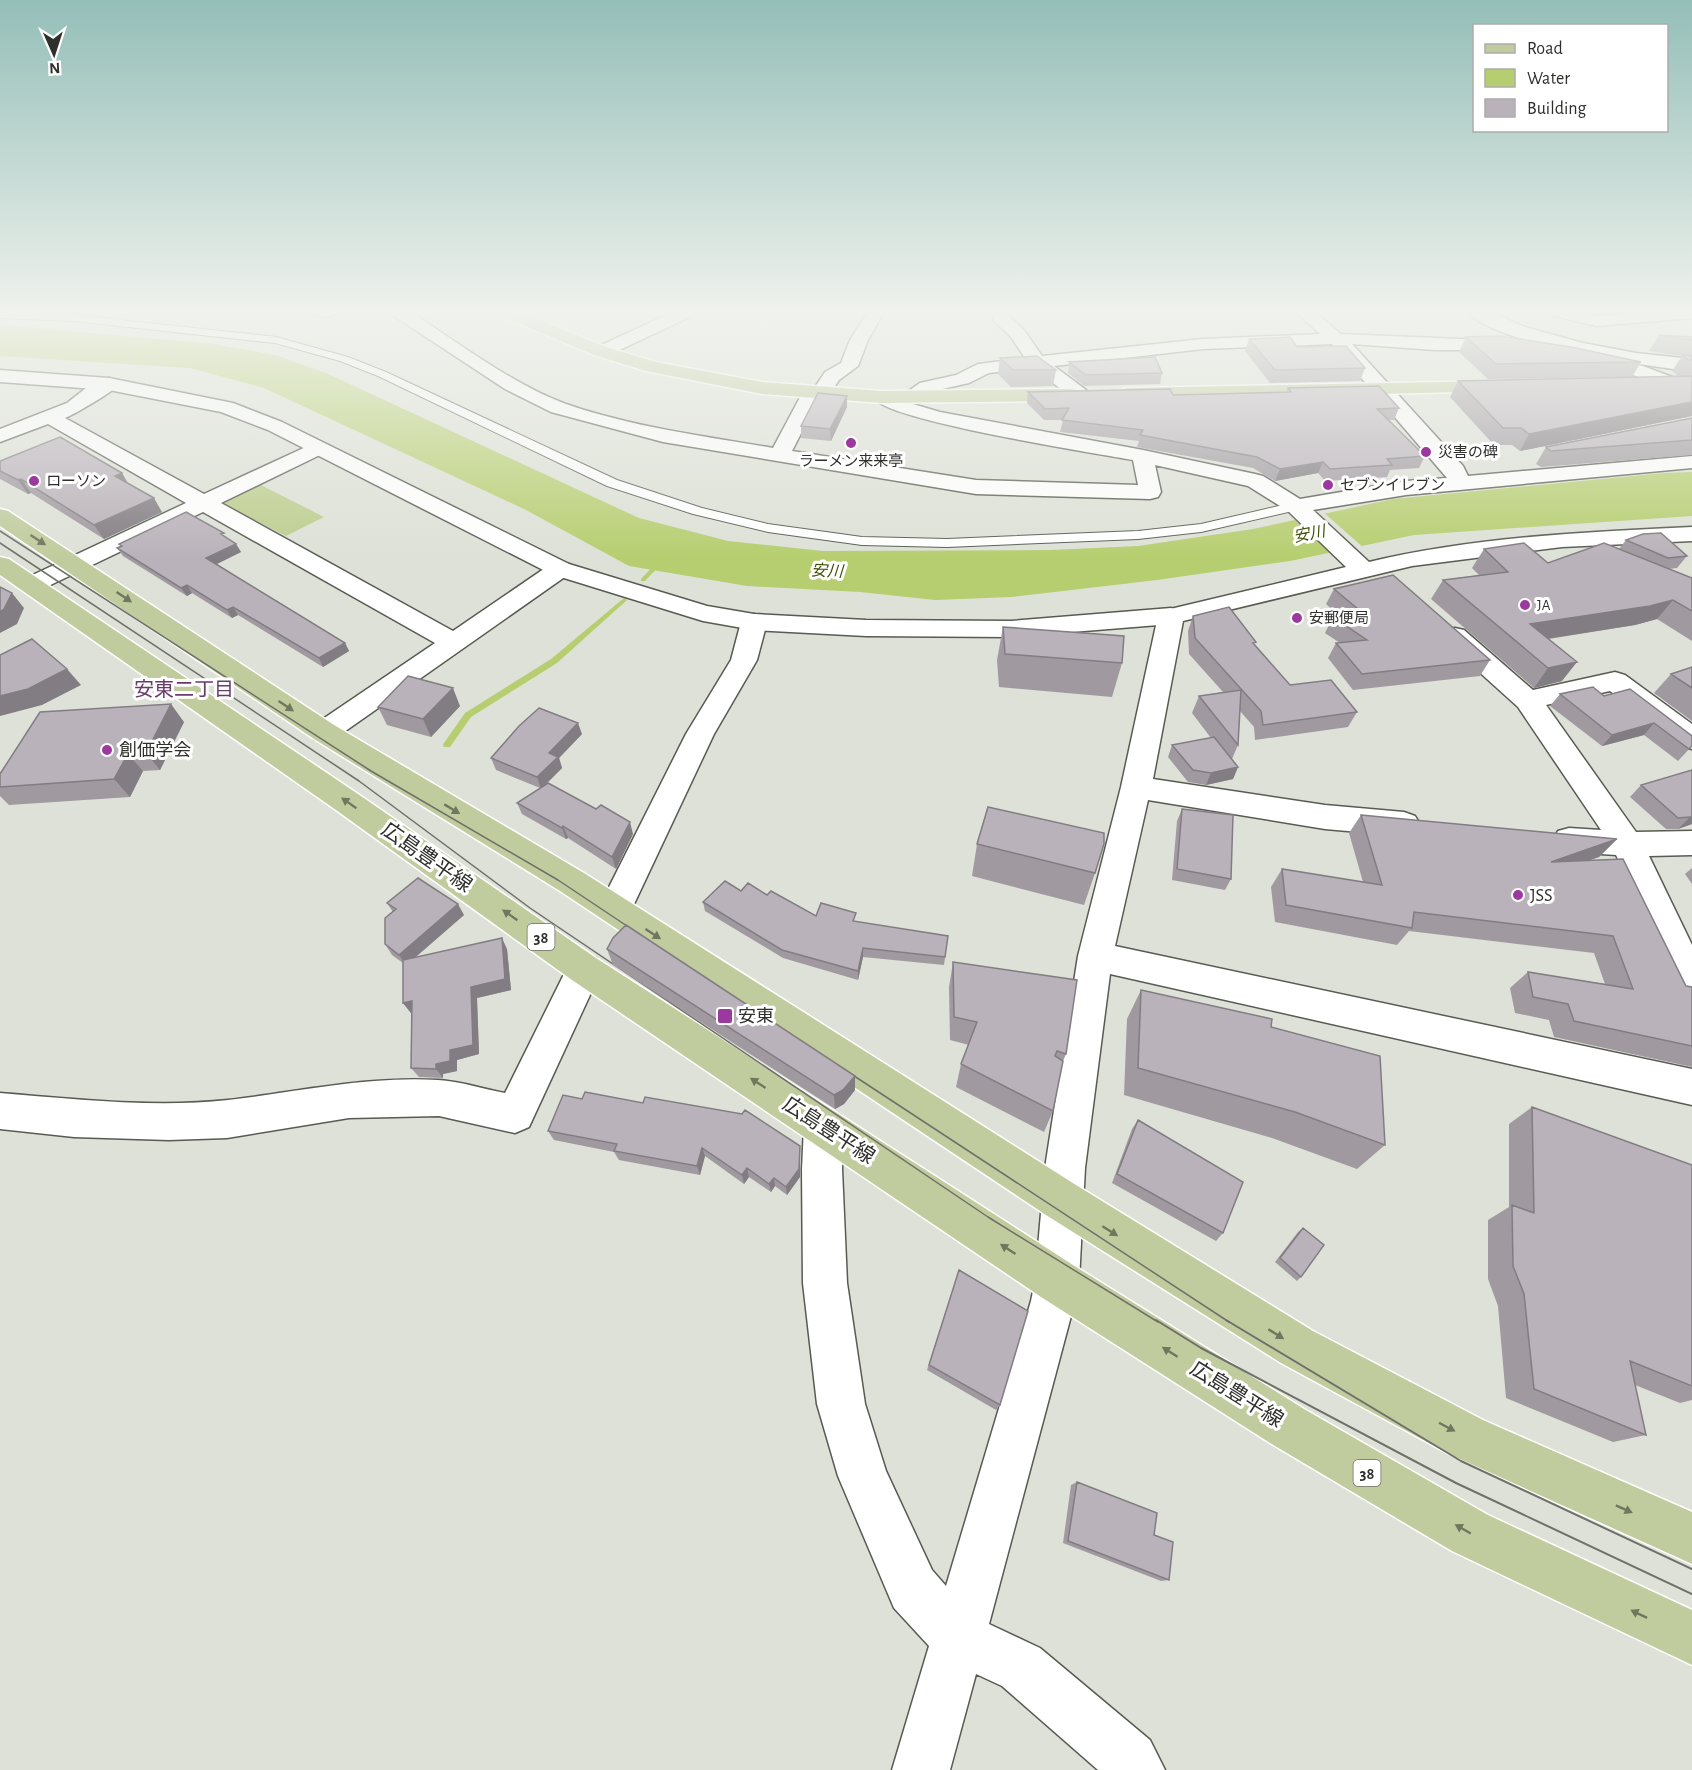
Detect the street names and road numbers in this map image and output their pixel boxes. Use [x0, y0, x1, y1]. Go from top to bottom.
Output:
street label: 広島豊平線 [378, 818, 476, 896]
road number: 38 [528, 924, 554, 950]
street label: 広島豊平線 [779, 1092, 879, 1168]
street label: 広島豊平線 [1187, 1357, 1287, 1431]
road number: 38 [1354, 1460, 1380, 1486]

